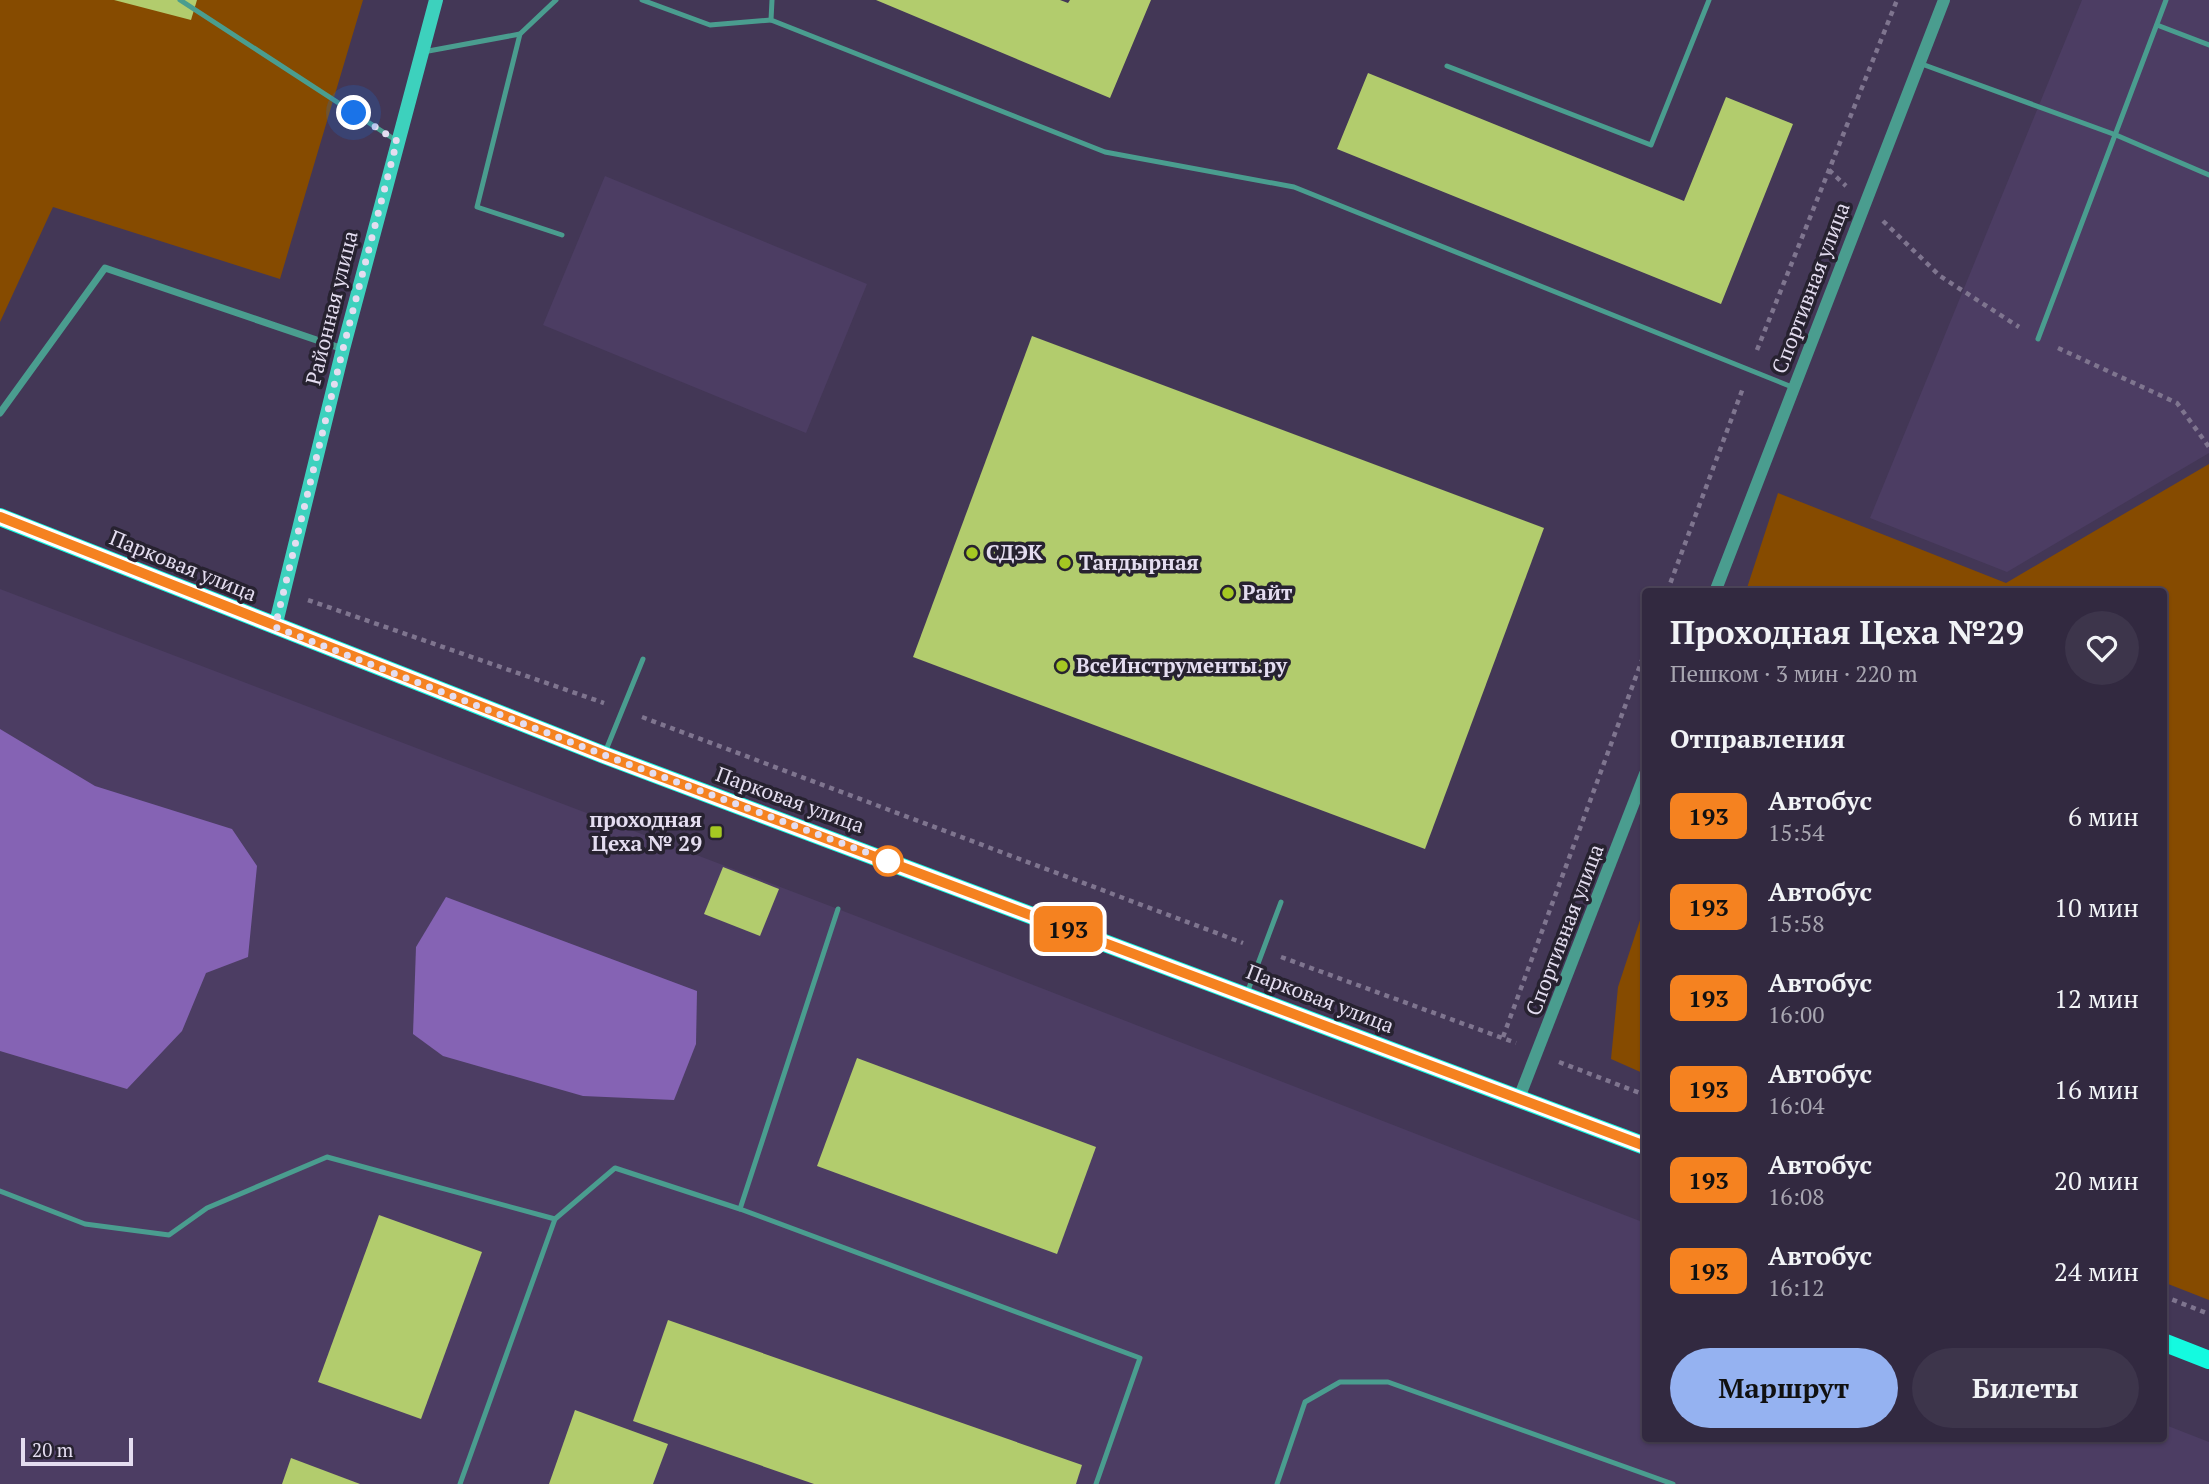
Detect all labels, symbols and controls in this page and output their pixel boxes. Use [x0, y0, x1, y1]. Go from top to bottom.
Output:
your location [336, 95, 371, 130]
street label: Спортивная улица [1764, 198, 1856, 377]
street label: Районная улица [298, 227, 364, 388]
street label: Парковая улица [106, 523, 261, 607]
place label: СДЭК [986, 538, 1043, 566]
marker: СДЭК [964, 545, 980, 561]
place label: Тандырная [1079, 548, 1199, 576]
marker: Тандырная [1057, 555, 1073, 571]
place label: Райт [1242, 578, 1293, 606]
marker: Райт [1220, 585, 1236, 601]
text: Проходная Цеха №29 [1670, 610, 2024, 653]
button: heart [2065, 611, 2139, 685]
place label: ВсеИнструменты.ру [1076, 651, 1288, 679]
marker: ВсеИнструменты.ру [1054, 658, 1070, 674]
text: Пешком · 3 мин · 220 m [1670, 658, 1917, 689]
text: Отправления [1670, 721, 1845, 755]
street label: Парковая улица [712, 759, 869, 839]
text: Автобус [1768, 783, 1872, 817]
text: 6 мин [2068, 799, 2139, 833]
text: 193 [1688, 800, 1729, 832]
place label: проходная Цеха № 29 [589, 805, 702, 857]
text: 15:54 [1768, 817, 1825, 848]
marker: проходная Цеха № 29 [708, 824, 724, 840]
street label: Спортивная улица [1518, 840, 1610, 1019]
unlabelled marker [873, 846, 903, 876]
text: Автобус [1768, 874, 1872, 908]
text: 10 мин [2054, 890, 2139, 924]
text: 193 [1688, 891, 1729, 923]
line badge: 193 [1028, 906, 1108, 952]
text: 15:58 [1768, 908, 1825, 939]
text: 193 [1048, 913, 1088, 945]
street label: Парковая улица [1242, 957, 1399, 1039]
text: Автобус [1768, 965, 1872, 999]
text: 12 мин [2054, 981, 2139, 1015]
text: 193 [1688, 982, 1729, 1014]
text: 16:00 [1768, 999, 1825, 1030]
text: Автобус [1768, 1056, 1872, 1090]
text: 16 мин [2054, 1072, 2139, 1106]
text: 193 [1688, 1073, 1729, 1105]
text: 16:04 [1768, 1090, 1825, 1121]
text: Автобус [1768, 1147, 1872, 1181]
text: 20 мин [2054, 1163, 2139, 1197]
text: 193 [1688, 1164, 1729, 1196]
text: 16:08 [1768, 1181, 1825, 1212]
text: Автобус [1768, 1238, 1872, 1272]
text: 24 мин [2054, 1254, 2139, 1288]
text: 193 [1688, 1255, 1729, 1287]
text: 16:12 [1768, 1272, 1825, 1303]
button: Маршрут [1670, 1348, 1898, 1428]
button: Билеты [1912, 1348, 2139, 1428]
scale bar [21, 1435, 133, 1467]
text: 20 m [32, 1437, 73, 1462]

